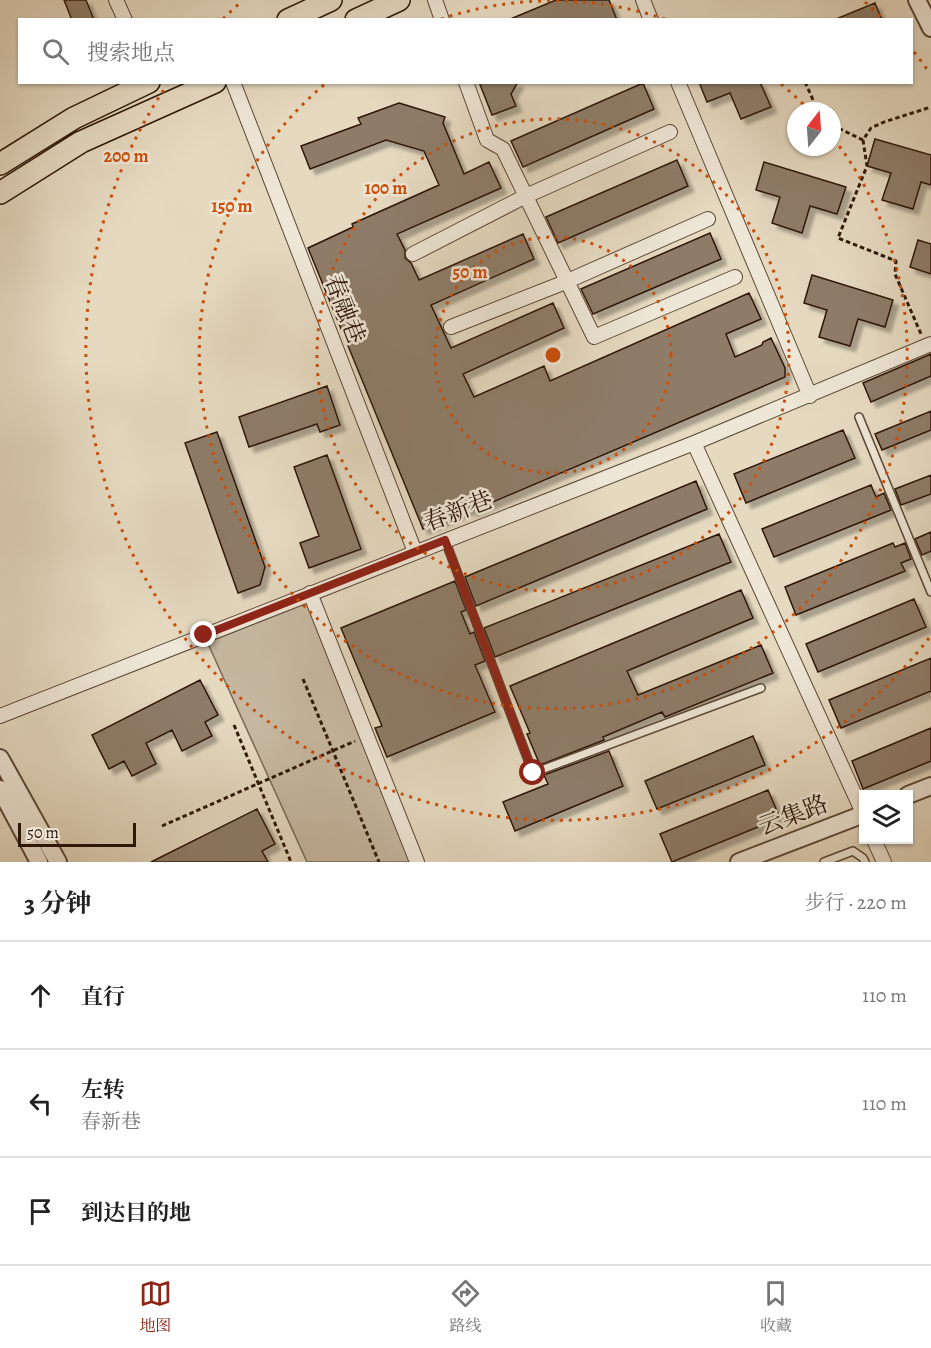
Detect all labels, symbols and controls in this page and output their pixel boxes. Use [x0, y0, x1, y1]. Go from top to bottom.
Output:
search box [18, 18, 913, 84]
icon: search [39, 35, 72, 68]
text: 搜索地点 [87, 38, 175, 68]
north arrow [787, 102, 841, 156]
text: 200 m [103, 144, 149, 168]
text: 100 m [365, 176, 407, 200]
text: 150 m [211, 194, 253, 218]
text: 50 m [453, 260, 487, 284]
street label: 春融巷 [317, 270, 373, 348]
centre of rings [543, 345, 563, 365]
street label: 春新巷 [419, 483, 497, 539]
route end [190, 621, 216, 647]
route start [519, 759, 545, 785]
street label: 云集路 [754, 787, 832, 843]
map controls [859, 790, 913, 844]
button: layers [859, 790, 913, 844]
scale bar [18, 820, 136, 848]
text: 50 m [27, 822, 59, 844]
text: 3 分钟 [24, 886, 92, 921]
text: 步行 · 220 m [805, 889, 907, 916]
icon: ahead [24, 979, 57, 1012]
text: 直行 [81, 982, 125, 1012]
text: 110 m [862, 982, 907, 1009]
text: 左转 [81, 1075, 125, 1105]
icon: left [24, 1087, 57, 1120]
text: 110 m [862, 1090, 907, 1117]
text: 春新巷 [81, 1108, 141, 1135]
icon: arrive [24, 1195, 57, 1228]
text: 到达目的地 [81, 1198, 191, 1228]
tab: 地图 [139, 1277, 172, 1337]
tab: 路线 [449, 1277, 482, 1337]
tab: 收藏 [759, 1277, 792, 1337]

